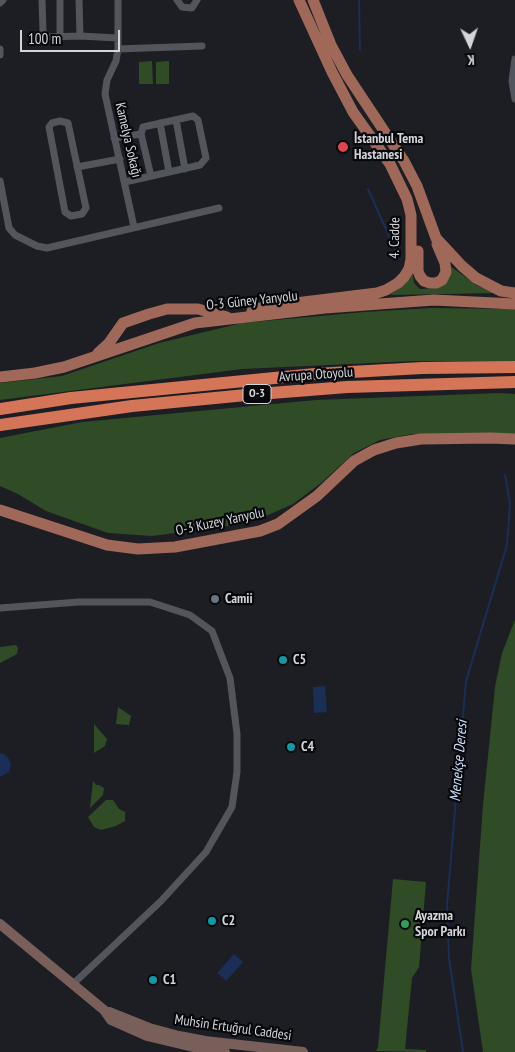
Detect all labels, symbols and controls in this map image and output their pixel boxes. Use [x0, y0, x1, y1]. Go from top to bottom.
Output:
scale bar [22, 20, 122, 52]
north arrow [445, 20, 495, 70]
text: 100 m [28, 29, 61, 48]
text: K [467, 51, 475, 69]
street label: Kamelya Sokağı [111, 101, 145, 179]
place label: İstanbul Tema Hastanesi [354, 131, 423, 164]
marker: İstanbul Tema Hastanesi [336, 140, 350, 154]
street label: 4. Cadde [386, 217, 404, 259]
street label: O-3 Güney Yanyolu [205, 288, 299, 314]
street label: Avrupa Otoyolu [278, 364, 354, 386]
road number: O-3 [243, 384, 271, 404]
street label: O-3 Kuzey Yanyolu [174, 504, 266, 540]
place label: Camii [225, 591, 253, 607]
marker: Camii [209, 593, 221, 605]
place label: C5 [293, 652, 306, 668]
marker: C5 [277, 654, 289, 666]
water label: Menekşe Deresi [446, 720, 472, 802]
place label: C4 [301, 739, 314, 755]
marker: C4 [285, 741, 297, 753]
place label: Ayazma Spor Parkı [415, 908, 466, 940]
place label: C2 [222, 913, 235, 929]
marker: C2 [206, 915, 218, 927]
marker: Ayazma Spor Parkı [399, 918, 411, 930]
place label: C1 [163, 972, 176, 988]
marker: C1 [147, 974, 159, 986]
street label: Muhsin Ertuğrul Caddesi [173, 1011, 293, 1045]

